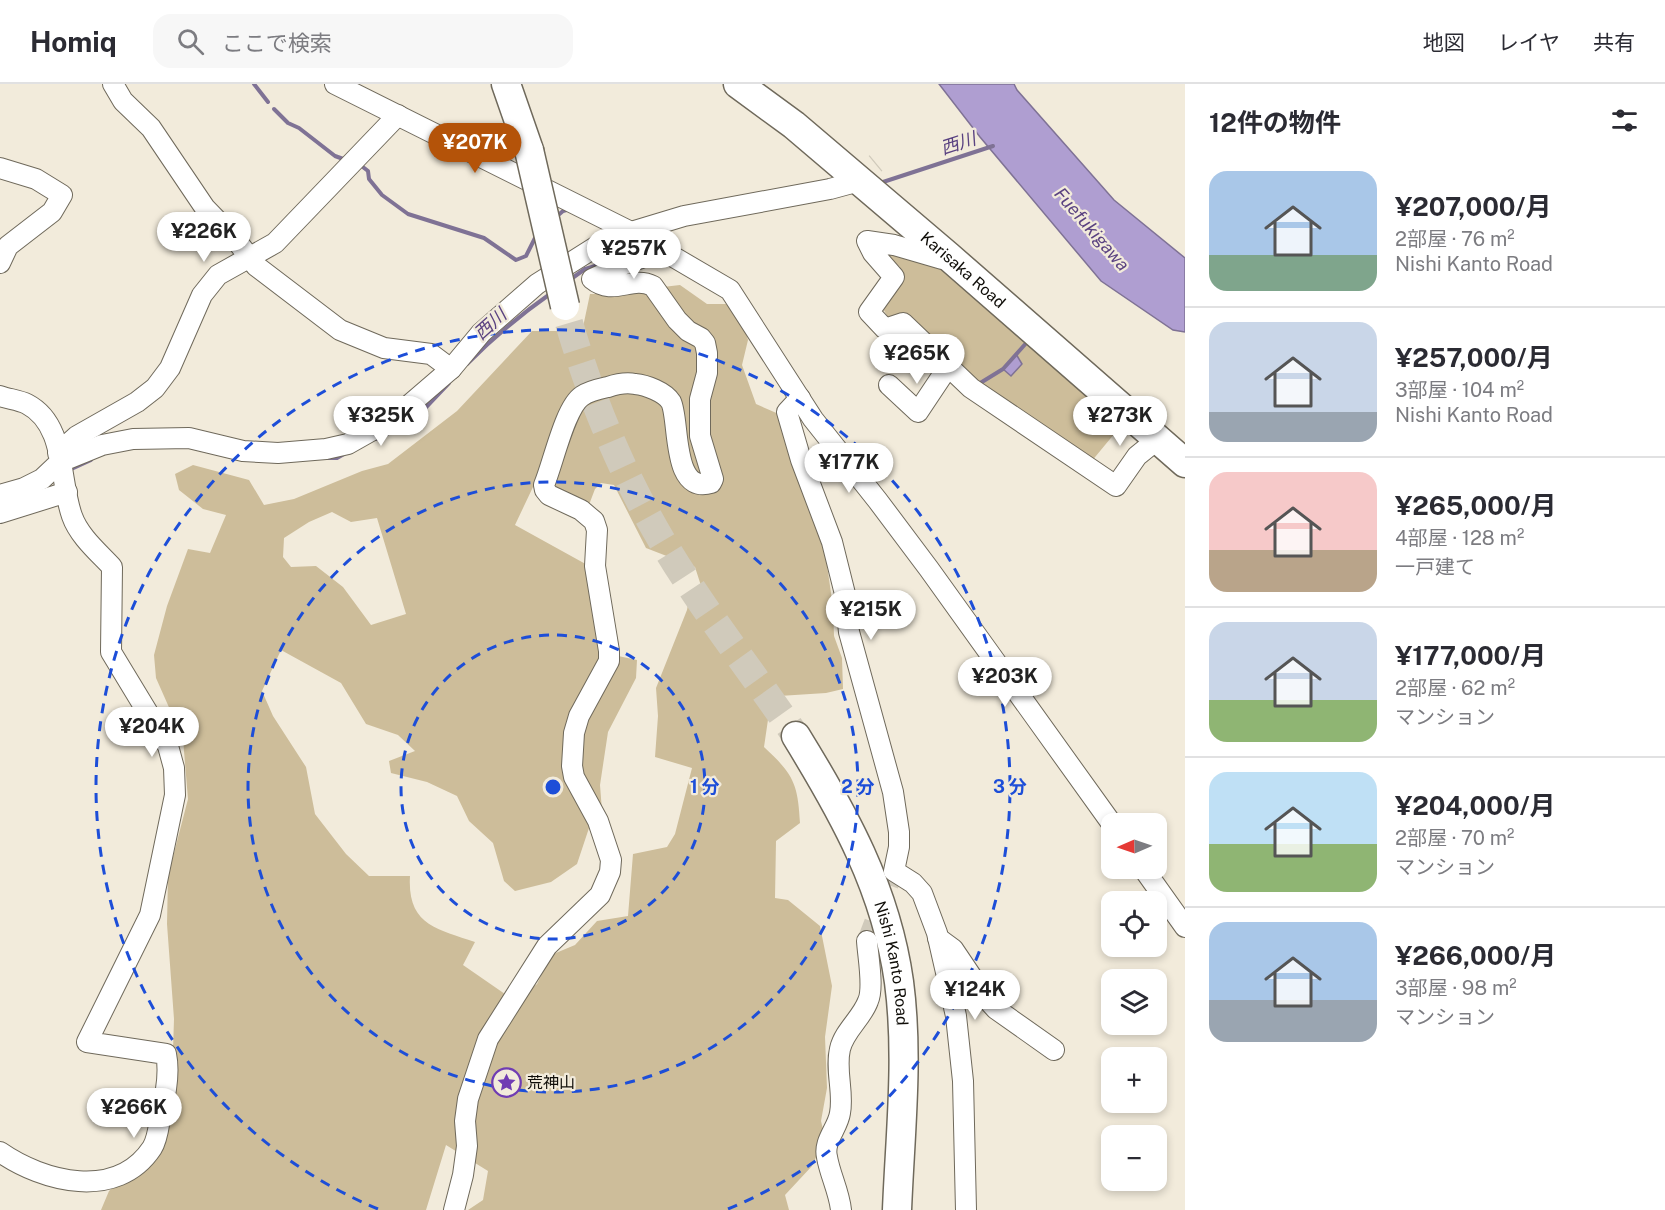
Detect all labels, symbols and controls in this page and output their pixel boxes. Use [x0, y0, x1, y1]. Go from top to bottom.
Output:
search box [153, 14, 573, 68]
text: Homiq [30, 25, 117, 58]
icon: search [174, 25, 207, 58]
text: ここで検索 [222, 30, 332, 56]
text: 地図 [1423, 30, 1465, 55]
text: レイヤ [1498, 30, 1560, 55]
text: 共有 [1593, 30, 1635, 55]
icon: filters [1608, 104, 1641, 137]
text: 12件の物件 [1209, 107, 1341, 138]
pin: ¥207K [433, 123, 517, 174]
water label: 西川 [938, 127, 980, 159]
text: ¥207K [442, 130, 508, 154]
water label: Fuefukigawa [1050, 183, 1134, 275]
text: ¥207,000/月 [1395, 191, 1552, 222]
icon: home [1257, 195, 1329, 267]
pin: ¥226K [162, 212, 246, 263]
text: ¥226K [171, 219, 237, 243]
text: 2部屋 · 76 m² [1395, 227, 1515, 251]
street label: Karisaka Road [917, 228, 1010, 312]
pin: ¥257K [592, 229, 676, 280]
text: ¥257K [601, 236, 667, 260]
text: Nishi Kanto Road [1395, 252, 1553, 276]
water label: 西川 [470, 303, 512, 344]
pin: ¥265K [875, 334, 959, 385]
text: ¥265K [884, 341, 950, 365]
text: ¥257,000/月 [1395, 342, 1553, 373]
icon: home [1257, 346, 1329, 418]
text: 3部屋 · 104 m² [1395, 378, 1524, 402]
pin: ¥325K [339, 396, 423, 447]
pin: ¥273K [1078, 396, 1162, 447]
text: ¥325K [347, 403, 415, 427]
text: ¥273K [1087, 403, 1153, 427]
text: Nishi Kanto Road [1395, 403, 1553, 427]
pin: ¥177K [807, 443, 891, 494]
text: ¥177K [818, 450, 880, 474]
text: ¥265,000/月 [1395, 490, 1557, 521]
icon: home [1257, 496, 1329, 568]
text: 4部屋 · 128 m² [1395, 526, 1524, 550]
text: 一戸建て [1395, 555, 1475, 579]
pin: ¥215K [829, 590, 913, 641]
text: ¥215K [840, 597, 902, 621]
text: ¥177,000/月 [1395, 640, 1546, 671]
icon: home [1257, 646, 1329, 718]
pin: ¥203K [963, 657, 1047, 708]
text: ¥203K [972, 664, 1038, 688]
text: 2部屋 · 62 m² [1395, 676, 1515, 700]
text: マンション [1395, 705, 1495, 729]
pin: ¥204K [110, 707, 194, 758]
text: ¥204K [119, 714, 185, 738]
text: 1 分 [690, 776, 720, 797]
text: 2 分 [841, 776, 875, 797]
text: 3 分 [993, 776, 1027, 797]
centre of rings [543, 777, 563, 797]
text: ¥204,000/月 [1395, 790, 1556, 821]
icon: home [1257, 796, 1329, 868]
north arrow [1101, 813, 1167, 879]
map controls [1101, 813, 1167, 1191]
text: 2部屋 · 70 m² [1395, 826, 1514, 850]
text: マンション [1395, 855, 1495, 879]
button: locate [1101, 891, 1167, 957]
street label: Nishi Kanto Road [871, 898, 912, 1026]
text: ¥266,000/月 [1395, 940, 1556, 971]
icon: home [1257, 946, 1329, 1018]
button: layers [1101, 969, 1167, 1035]
pin: ¥124K [933, 970, 1017, 1021]
text: 3部屋 · 98 m² [1395, 976, 1517, 1000]
text: ¥124K [944, 977, 1006, 1001]
text: マンション [1395, 1005, 1495, 1029]
button: + [1101, 1047, 1167, 1113]
place icon: 荒神山 [490, 1066, 522, 1098]
place label: 荒神山 [527, 1073, 575, 1092]
pin: ¥266K [92, 1088, 176, 1139]
text: ¥266K [101, 1095, 167, 1119]
button: − [1101, 1125, 1167, 1191]

